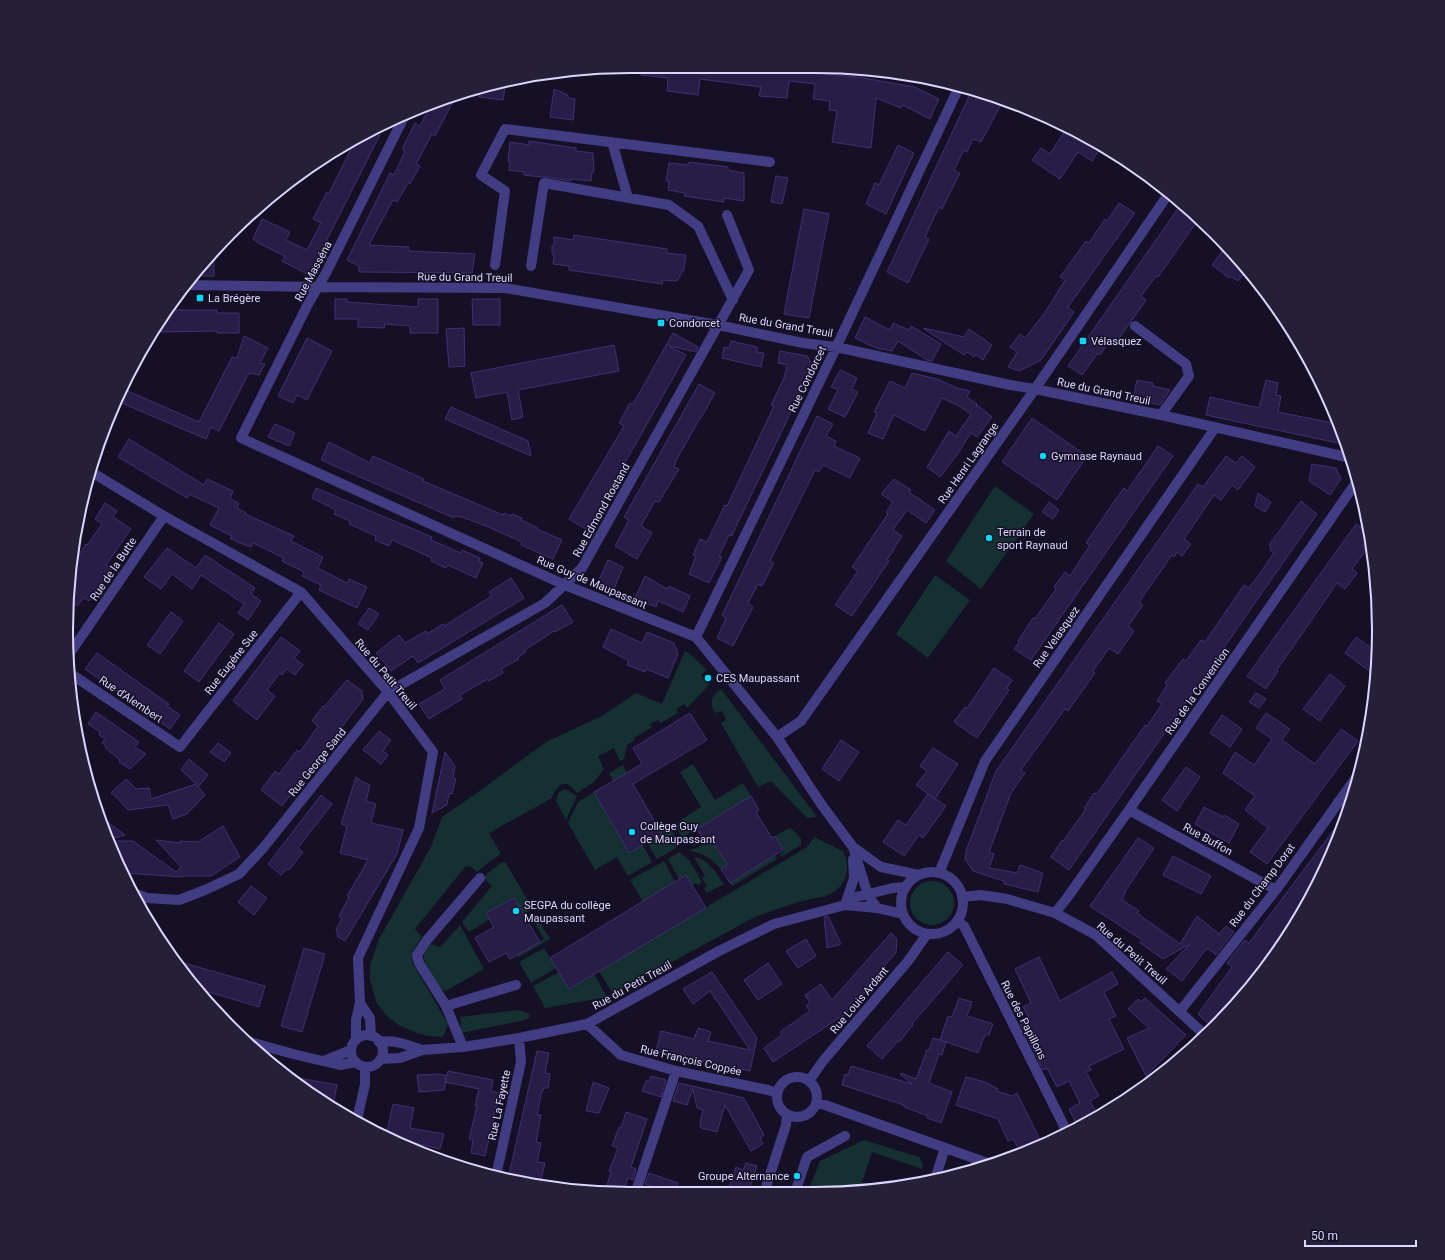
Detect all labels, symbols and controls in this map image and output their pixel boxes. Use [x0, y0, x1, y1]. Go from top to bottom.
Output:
street label: Rue Masséna [292, 239, 335, 304]
street label: Rue du Grand Treuil [417, 270, 513, 285]
place label: La Brégère [208, 292, 261, 305]
marker: La Brégère [195, 293, 205, 303]
street label: Rue du Grand Treuil [738, 311, 834, 340]
place label: Condorcet [669, 317, 720, 330]
marker: Condorcet [656, 318, 666, 328]
place label: Vélasquez [1091, 335, 1142, 348]
marker: Vélasquez [1078, 336, 1088, 346]
street label: Rue Condorcet [786, 344, 829, 415]
street label: Rue du Grand Treuil [1056, 375, 1152, 408]
street label: Rue Henri Lagrange [936, 420, 1001, 506]
place label: Gymnase Raynaud [1051, 450, 1142, 463]
marker: Gymnase Raynaud [1038, 451, 1048, 461]
street label: Rue Edmond Rostand [570, 461, 633, 559]
place label: Terrain de sport Raynaud [997, 526, 1068, 552]
marker: Terrain de sport Raynaud [984, 533, 994, 543]
street label: Rue de la Butte [87, 535, 139, 603]
street label: Rue Guy de Maupassant [535, 553, 649, 612]
street label: Rue Velasquez [1030, 604, 1083, 670]
street label: Rue Eugéne Sue [202, 627, 261, 697]
street label: Rue du Petit Treuil [352, 636, 419, 712]
street label: Rue de la Convention [1163, 645, 1232, 737]
place label: CES Maupassant [716, 672, 800, 685]
street label: Rue d'Alembert [96, 673, 165, 726]
marker: CES Maupassant [703, 673, 713, 683]
street label: Rue George Sand [286, 726, 349, 799]
place label: Collège Guy de Maupassant [640, 820, 716, 846]
street label: Rue Buffon [1181, 821, 1235, 858]
marker: Collège Guy de Maupassant [627, 827, 637, 837]
street label: Rue du Champ Dorat [1227, 841, 1298, 929]
place label: SEGPA du collège Maupassant [524, 899, 611, 925]
marker: SEGPA du collège Maupassant [511, 906, 521, 916]
street label: Rue du Petit Treuil [1094, 919, 1169, 987]
street label: Rue du Petit Treuil [590, 958, 674, 1013]
street label: Rue Louis Ardant [828, 964, 891, 1036]
street label: Rue des Papillons [998, 979, 1049, 1062]
street label: Rue François Coppée [639, 1043, 743, 1078]
street label: Rue La Fayette [486, 1068, 513, 1142]
place label: Groupe Alternance [698, 1170, 789, 1183]
marker: Groupe Alternance [792, 1171, 802, 1181]
scale bar [1305, 1222, 1416, 1248]
text: 50 m [1311, 1229, 1338, 1243]

